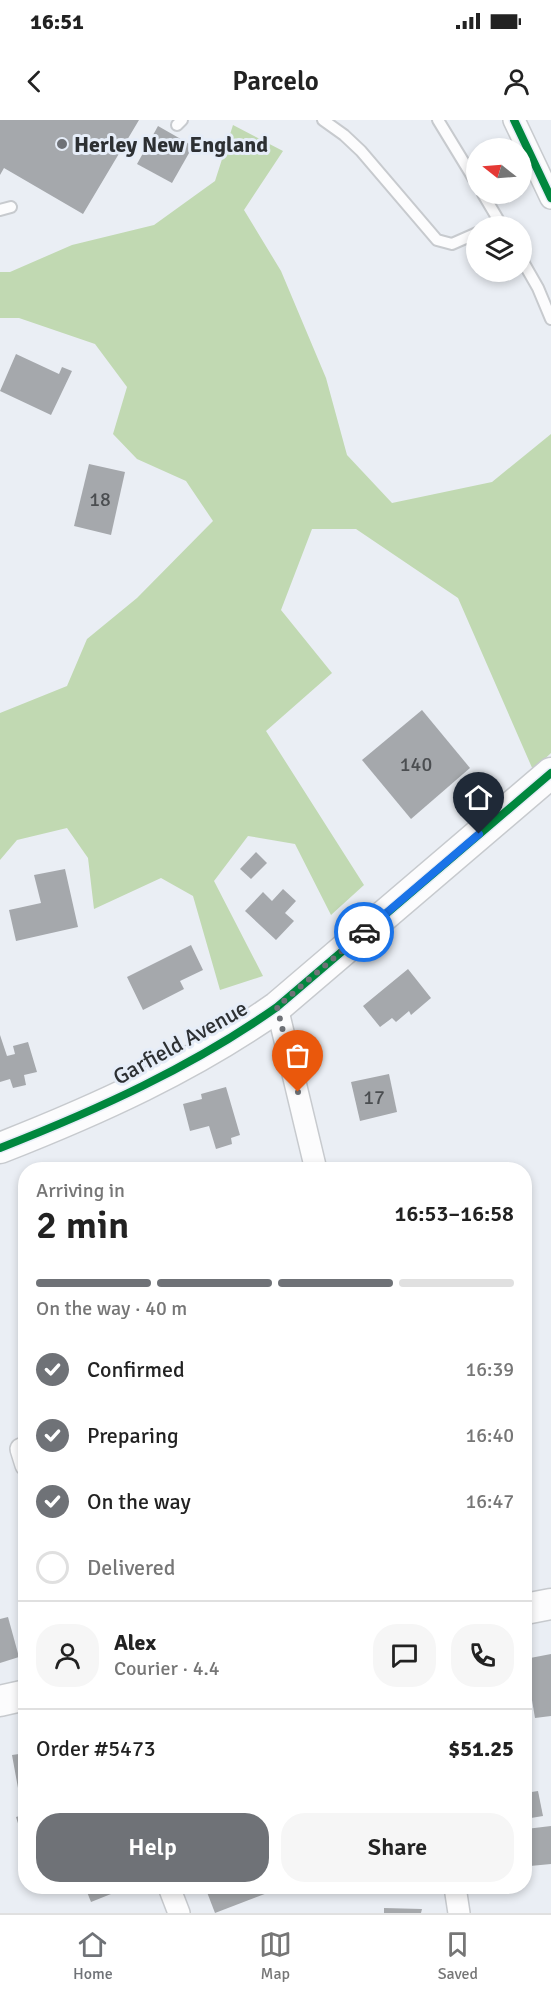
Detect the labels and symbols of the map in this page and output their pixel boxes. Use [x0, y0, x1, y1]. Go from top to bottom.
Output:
place label: Herley New England [74, 131, 268, 158]
marker: Herley New England [55, 137, 69, 151]
north arrow [466, 138, 532, 204]
house number: 18 [89, 487, 111, 512]
house number: 140 [400, 752, 432, 777]
pin [453, 772, 504, 834]
courier [334, 902, 394, 962]
street label: Garfield Avenue [108, 994, 252, 1090]
pin [272, 1030, 323, 1092]
house number: 17 [363, 1085, 385, 1110]

